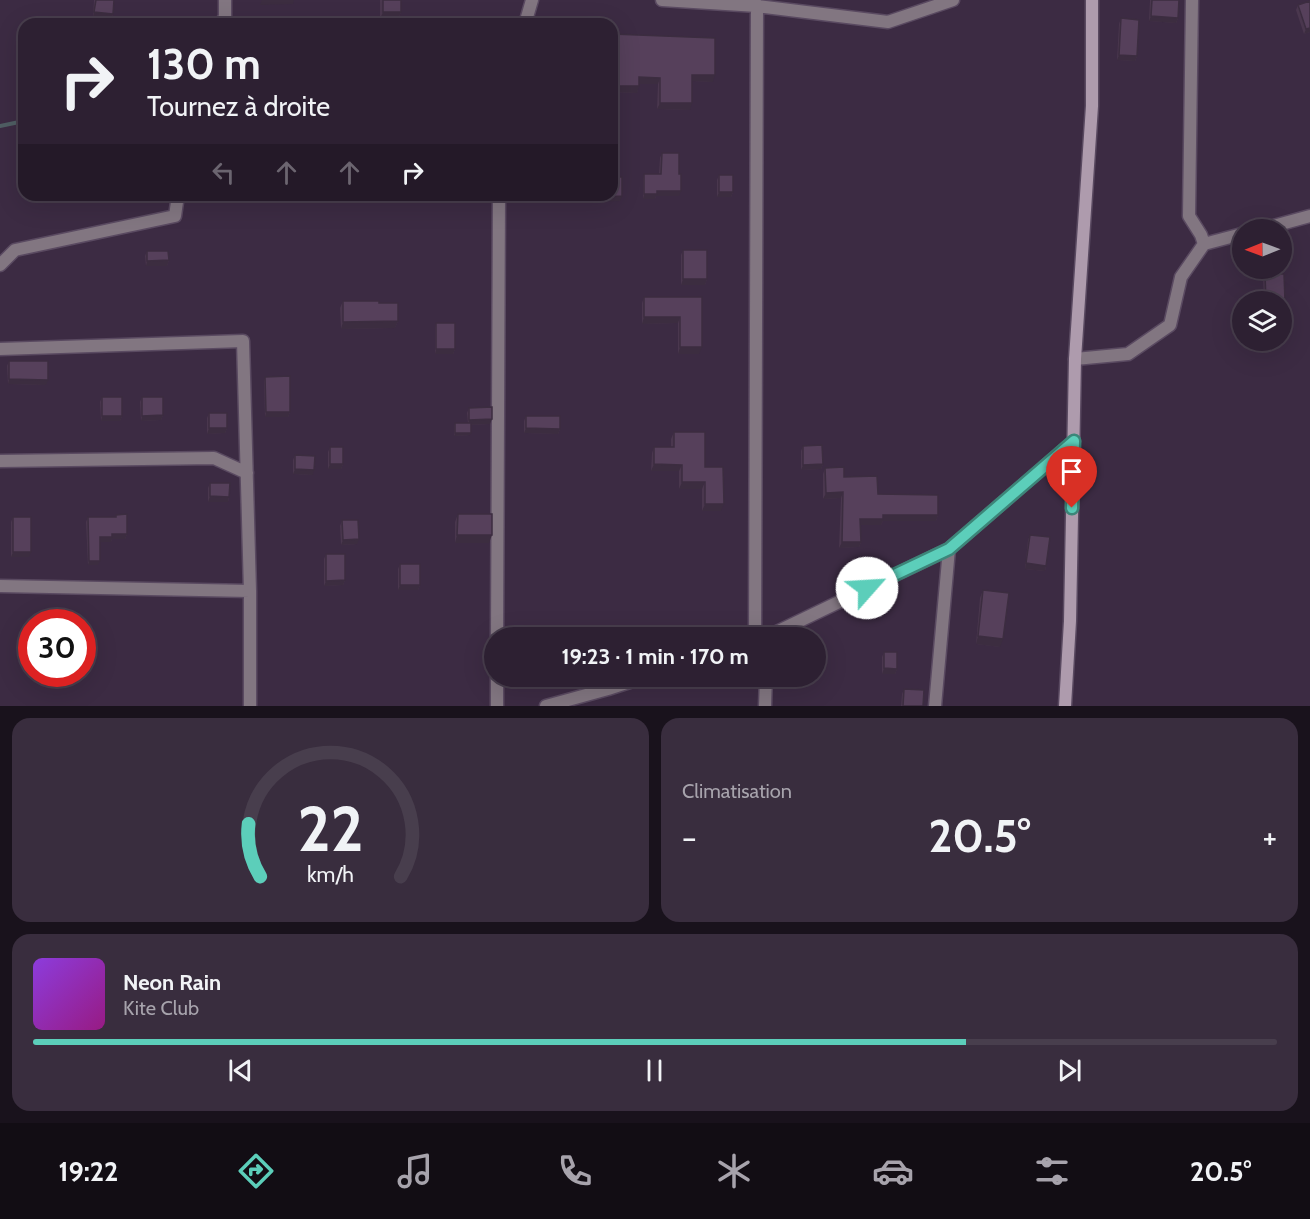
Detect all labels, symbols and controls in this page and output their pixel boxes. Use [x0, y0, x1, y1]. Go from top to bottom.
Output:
text: 130 m [147, 38, 261, 90]
icon: right [48, 42, 126, 120]
text: Tournez à droite [147, 90, 330, 123]
icon: left [207, 156, 240, 189]
icon: ahead [270, 156, 303, 189]
icon: ahead [333, 156, 366, 189]
icon: right [396, 156, 429, 189]
north arrow [1232, 219, 1292, 279]
map controls [1232, 219, 1292, 351]
button: layers [1232, 291, 1292, 351]
pin [1046, 446, 1097, 508]
icon: arrive [1055, 455, 1088, 488]
position arrow [835, 556, 899, 620]
speed limit sign: 30 [18, 609, 96, 687]
text: 19:23 · 1 min · 170 m [561, 643, 749, 670]
text: Climatisation [682, 779, 792, 803]
text: 22 [297, 791, 364, 867]
text: 20.5° [928, 809, 1031, 863]
text: − [682, 817, 697, 857]
text: + [1262, 817, 1277, 857]
text: km/h [307, 861, 354, 887]
text: Neon Rain [123, 969, 221, 996]
text: Kite Club [123, 996, 199, 1020]
icon: previous [224, 1054, 257, 1087]
icon: pause [638, 1054, 671, 1087]
icon: next [1053, 1054, 1086, 1087]
icon: directions [235, 1150, 277, 1192]
icon: music [394, 1150, 436, 1192]
icon: phone [554, 1150, 596, 1192]
icon: climate [713, 1150, 755, 1192]
icon: car [872, 1150, 914, 1192]
icon: filters [1031, 1150, 1073, 1192]
text: 19:22 [59, 1155, 118, 1188]
text: 20.5° [1190, 1155, 1251, 1188]

